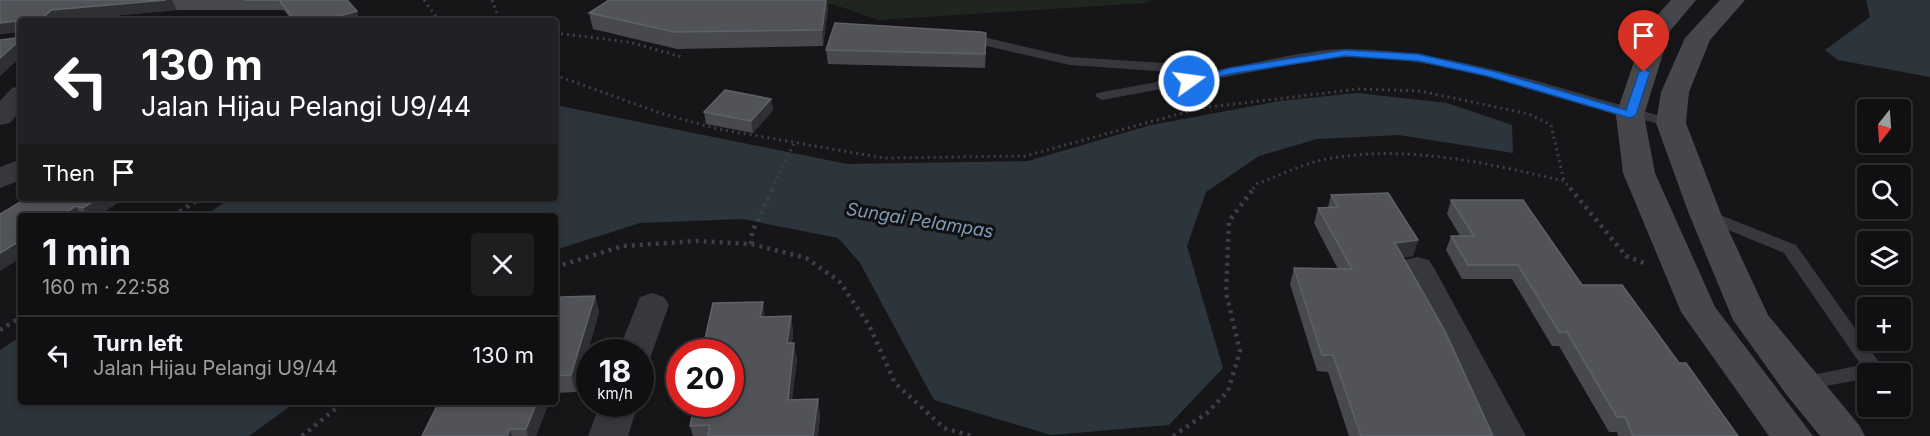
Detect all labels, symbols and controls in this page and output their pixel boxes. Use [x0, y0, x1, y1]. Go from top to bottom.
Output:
pin [1618, 10, 1669, 72]
icon: arrive [1627, 19, 1660, 52]
text: 130 m [141, 39, 263, 90]
icon: left [42, 42, 120, 120]
position arrow [1157, 49, 1221, 113]
text: Jalan Hijau Pelangi U9/44 [141, 90, 471, 123]
north arrow [1857, 99, 1911, 153]
map controls [1857, 99, 1911, 417]
icon: arrive [107, 156, 140, 189]
text: Then [42, 160, 95, 186]
button: search [1857, 165, 1911, 219]
water label: Sungai Pelampas [845, 198, 995, 242]
text: 1 min [42, 230, 131, 274]
button: layers [1857, 231, 1911, 285]
button: close [471, 233, 534, 296]
text: 160 m · 22:58 [42, 275, 170, 299]
button: + [1857, 297, 1911, 351]
text: Turn left [93, 330, 183, 356]
icon: left [42, 339, 75, 372]
speed limit sign: 20 [666, 339, 744, 417]
text: 130 m [472, 342, 534, 368]
text: 18 [599, 353, 631, 389]
text: Jalan Hijau Pelangi U9/44 [93, 356, 338, 380]
button: − [1857, 363, 1911, 417]
text: km/h [597, 384, 633, 403]

